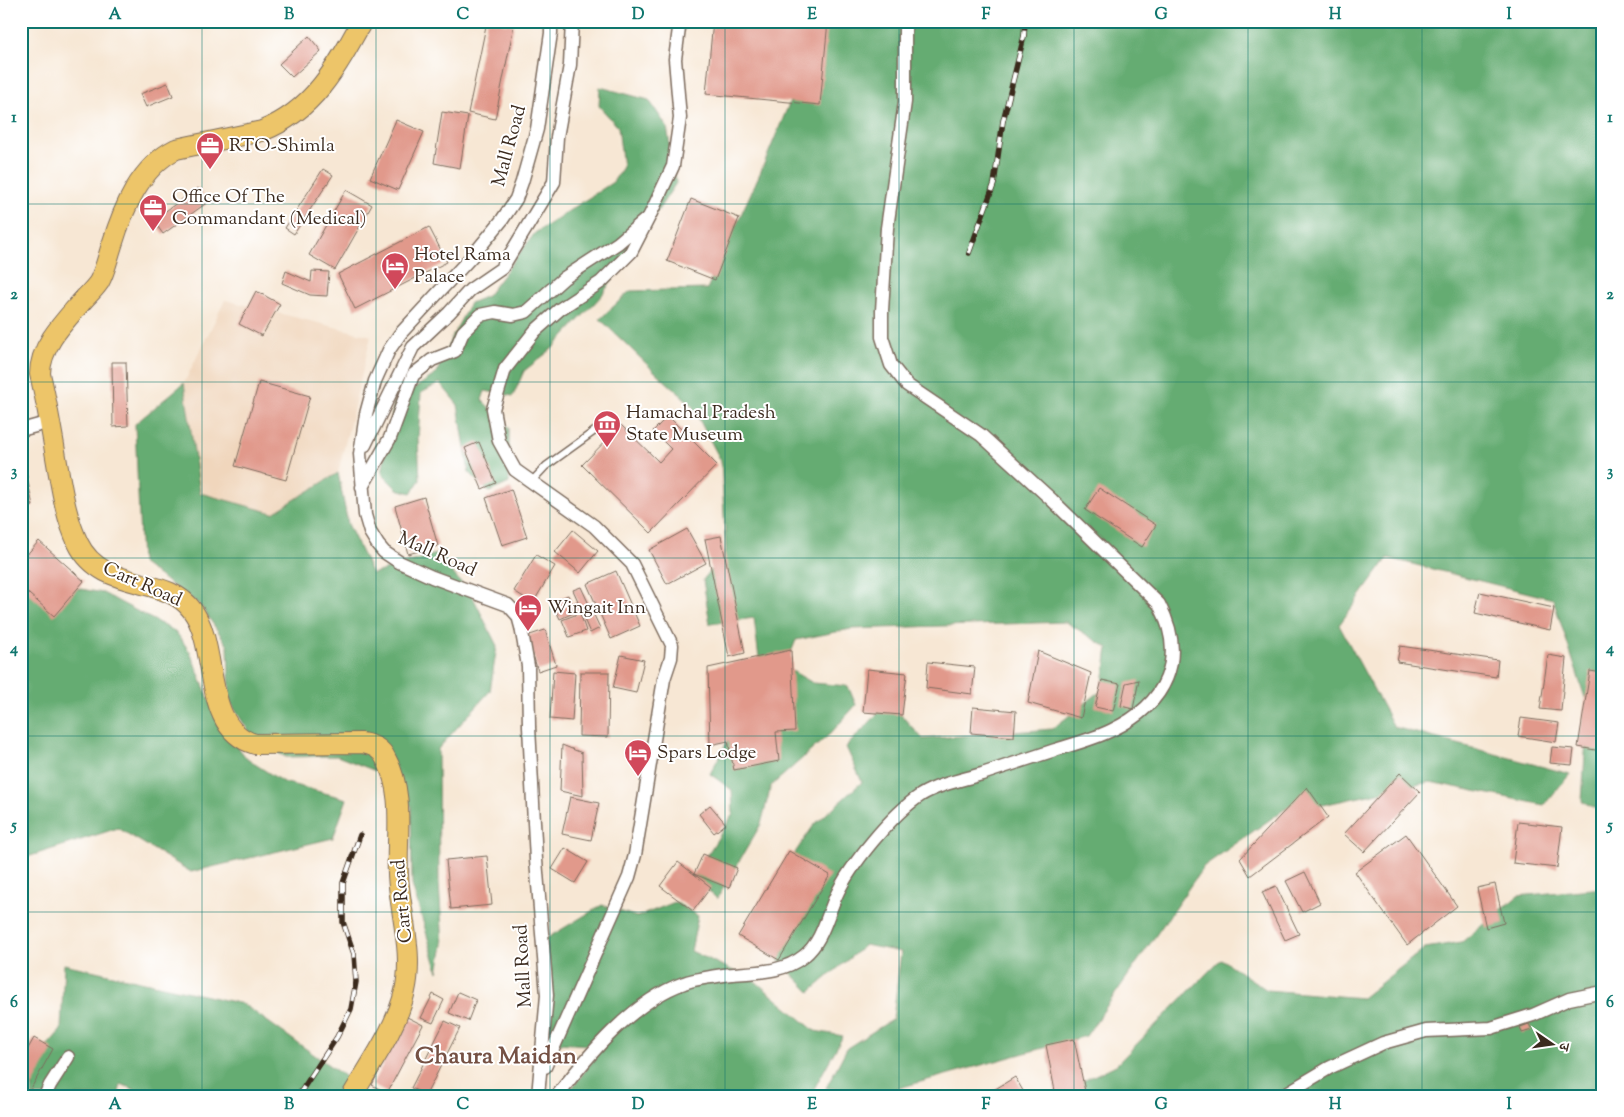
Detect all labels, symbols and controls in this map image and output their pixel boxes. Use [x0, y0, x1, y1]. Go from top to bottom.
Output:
text: A [109, 4, 122, 27]
text: B [284, 4, 294, 27]
text: C [457, 4, 470, 27]
text: D [632, 4, 645, 27]
text: E [807, 4, 817, 27]
text: F [982, 4, 991, 27]
text: G [1154, 4, 1168, 27]
text: H [1329, 4, 1342, 27]
text: I [1506, 4, 1512, 27]
street label: Mall Road [486, 102, 534, 190]
text: 1 [11, 107, 17, 130]
text: 1 [1607, 107, 1613, 130]
office icon: RTO-Shimla [195, 131, 225, 170]
place label: RTO-Shimla [229, 133, 335, 160]
place label: Office Of The Commandant (Medical) [172, 184, 366, 233]
office icon: Office Of The Commandant (Medical) [138, 193, 168, 232]
place label: Hotel Rama Palace [414, 242, 511, 291]
hotel icon: Hotel Rama Palace [380, 251, 410, 290]
text: 2 [10, 284, 18, 307]
text: 2 [1606, 284, 1614, 307]
place label: Hamachal Pradesh State Museum [626, 400, 776, 449]
museum icon: Hamachal Pradesh State Museum [592, 409, 622, 448]
text: 3 [11, 461, 18, 484]
text: 3 [1607, 461, 1614, 484]
street label: Mall Road [393, 526, 481, 584]
street label: Cart Road [98, 556, 186, 615]
hotel icon: Wingait Inn [513, 593, 543, 632]
place label: Wingait Inn [547, 595, 646, 622]
text: 4 [9, 638, 18, 661]
text: 4 [1605, 638, 1614, 661]
hotel icon: Spars Lodge [623, 738, 653, 777]
place label: Spars Lodge [657, 740, 757, 767]
text: 5 [9, 815, 17, 838]
text: 5 [1605, 815, 1613, 838]
street label: Cart Road [386, 858, 420, 944]
street label: Mall Road [508, 923, 540, 1008]
text: 6 [10, 992, 18, 1015]
text: 6 [1606, 992, 1614, 1015]
north arrow [1526, 1020, 1576, 1070]
district label: Chaura Maidan [415, 1040, 578, 1074]
text: उ [1552, 1040, 1573, 1053]
text: A [109, 1094, 122, 1117]
text: B [284, 1094, 294, 1117]
text: C [457, 1094, 470, 1117]
text: D [632, 1094, 645, 1117]
text: E [807, 1094, 817, 1117]
text: F [982, 1094, 991, 1117]
text: G [1154, 1094, 1168, 1117]
text: H [1329, 1094, 1342, 1117]
text: I [1506, 1094, 1512, 1117]

